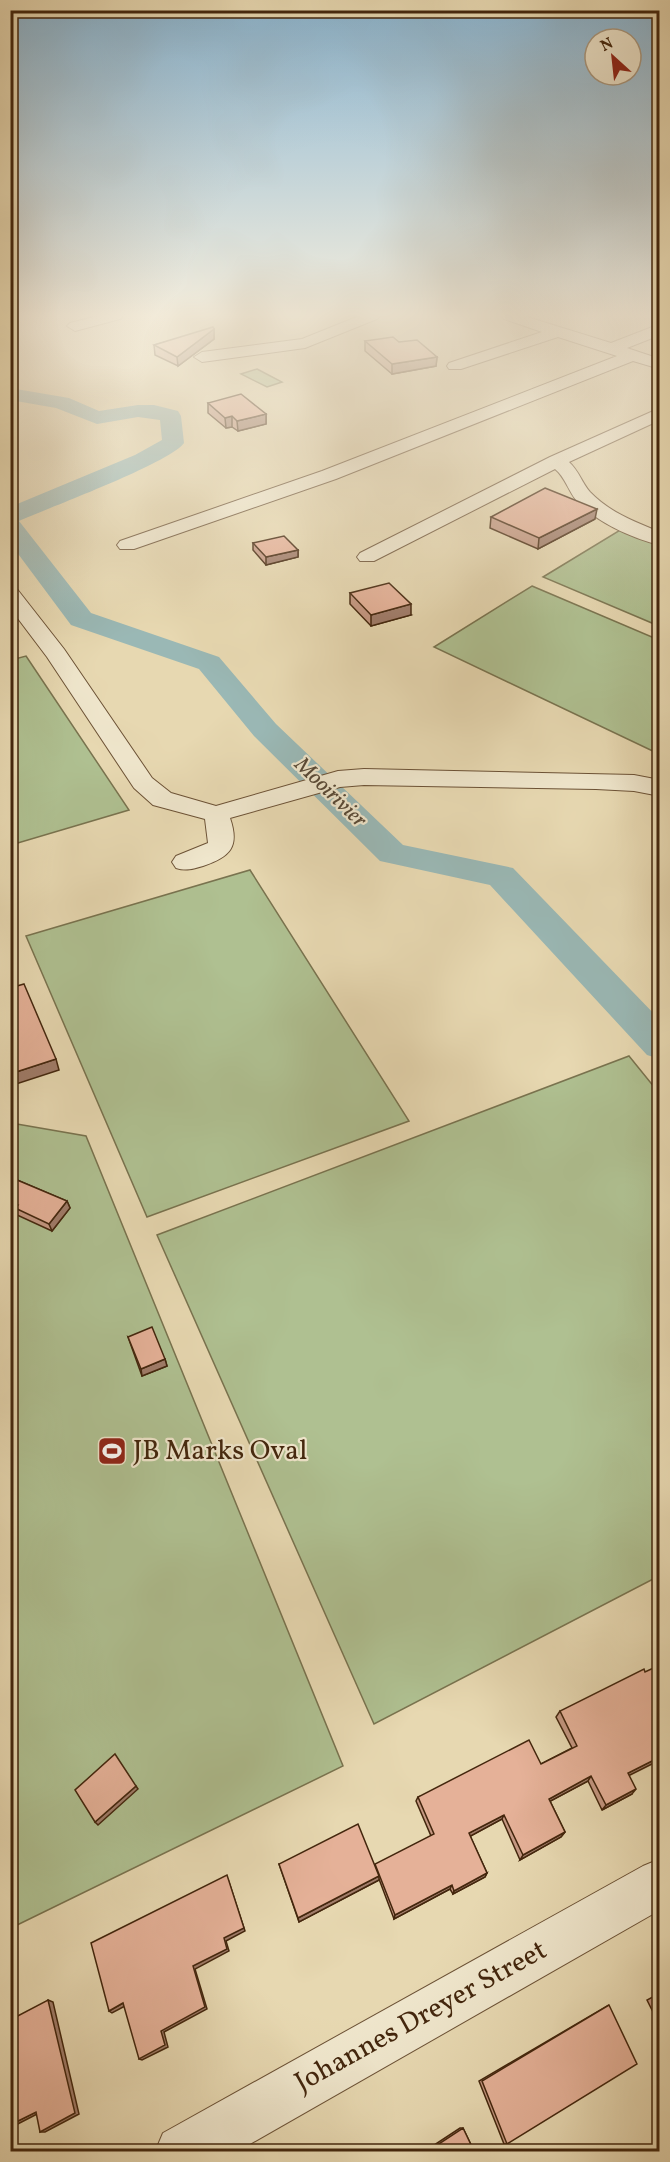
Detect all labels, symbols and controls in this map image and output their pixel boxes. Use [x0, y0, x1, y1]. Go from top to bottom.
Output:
north arrow [583, 27, 643, 87]
text: N [597, 33, 618, 58]
water label: Mooirivier [286, 750, 374, 836]
place label: JB Marks Oval [133, 1432, 307, 1471]
sports icon: JB Marks Oval [96, 1435, 128, 1467]
street label: Johannes Dreyer Street [288, 1931, 554, 2103]

